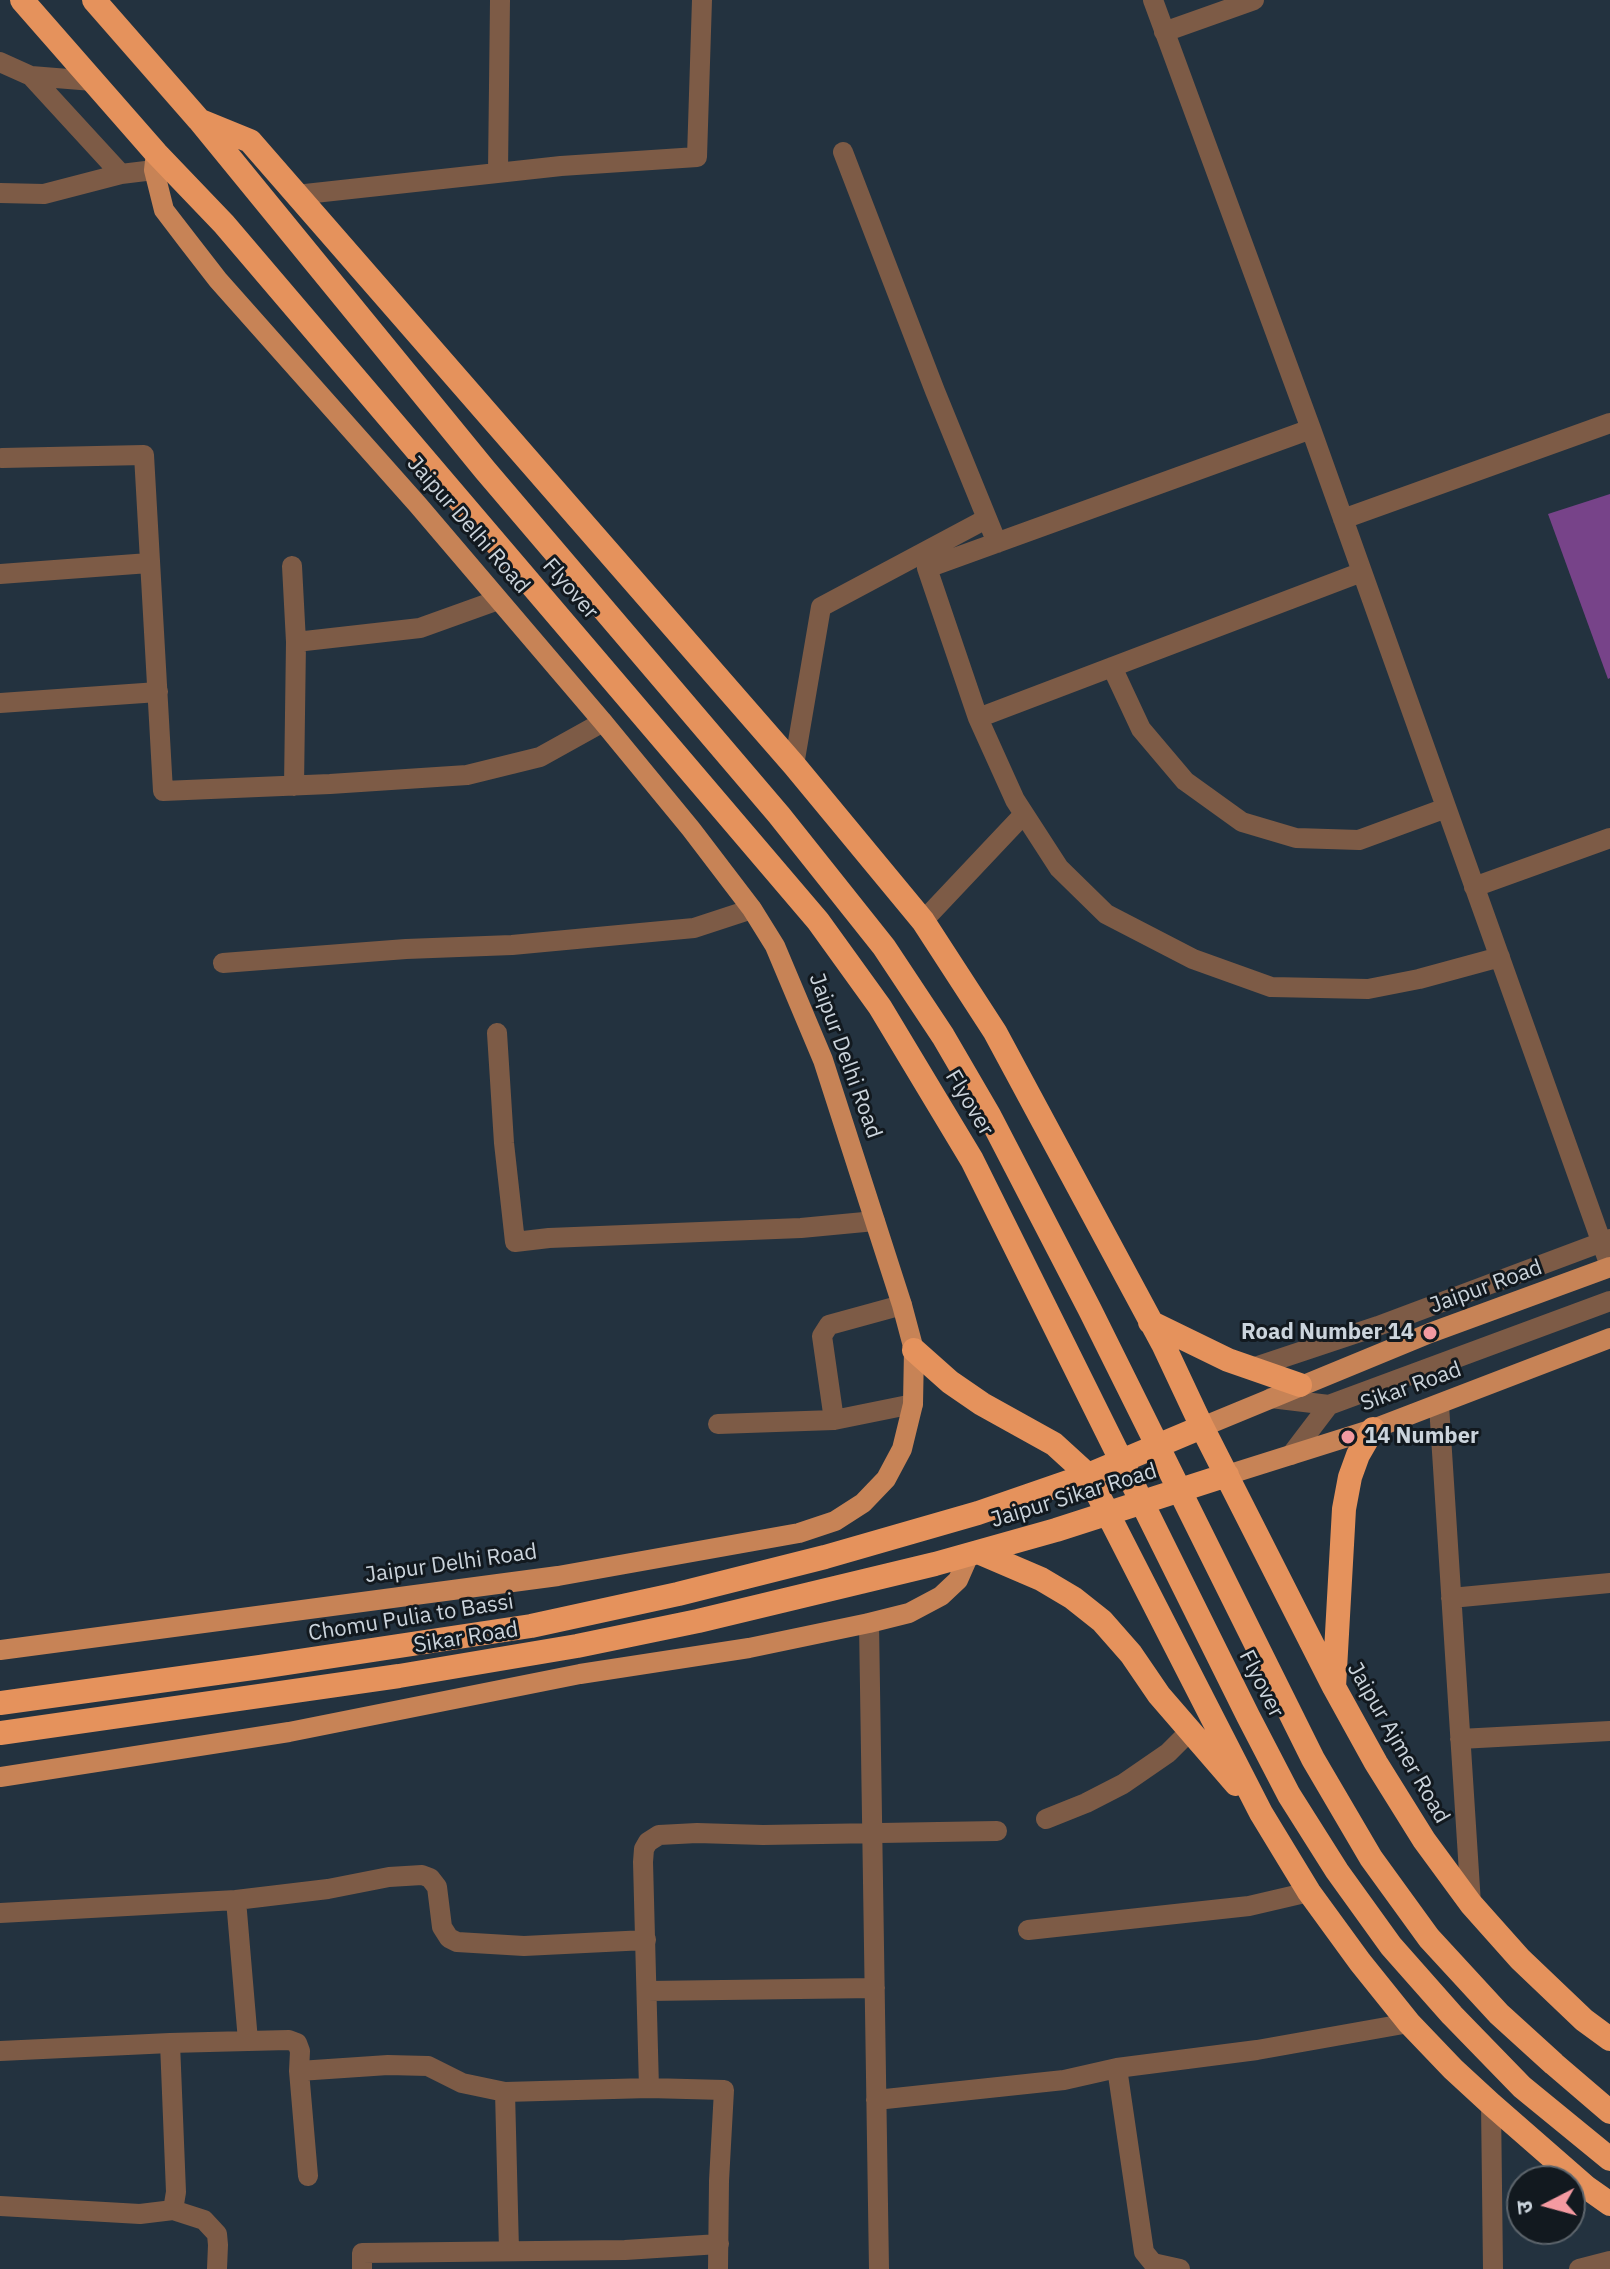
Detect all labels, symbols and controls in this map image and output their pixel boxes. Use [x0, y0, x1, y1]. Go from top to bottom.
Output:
street label: Jaipur Delhi Road [401, 451, 535, 599]
street label: Flyover [536, 553, 604, 625]
street label: Jaipur Delhi Road [803, 970, 887, 1142]
street label: Flyover [939, 1065, 999, 1141]
street label: Jaipur Road [1426, 1254, 1546, 1320]
place label: Road Number 14 [1241, 1320, 1414, 1346]
marker: Road Number 14 [1421, 1324, 1439, 1342]
street label: Sikar Road [1357, 1357, 1465, 1417]
place label: 14 Number [1364, 1424, 1479, 1450]
marker: 14 Number [1339, 1428, 1357, 1446]
street label: Jaipur Sikar Road [988, 1458, 1160, 1534]
street label: Jaipur Delhi Road [363, 1539, 539, 1589]
street label: Chomu Pulia to Bassi [306, 1589, 516, 1647]
street label: Sikar Road [412, 1617, 520, 1659]
street label: Flyover [1233, 1646, 1289, 1722]
street label: Jaipur Ajmer Road [1341, 1658, 1455, 1828]
north arrow [1506, 2165, 1586, 2245]
text: उ [1509, 2199, 1539, 2215]

